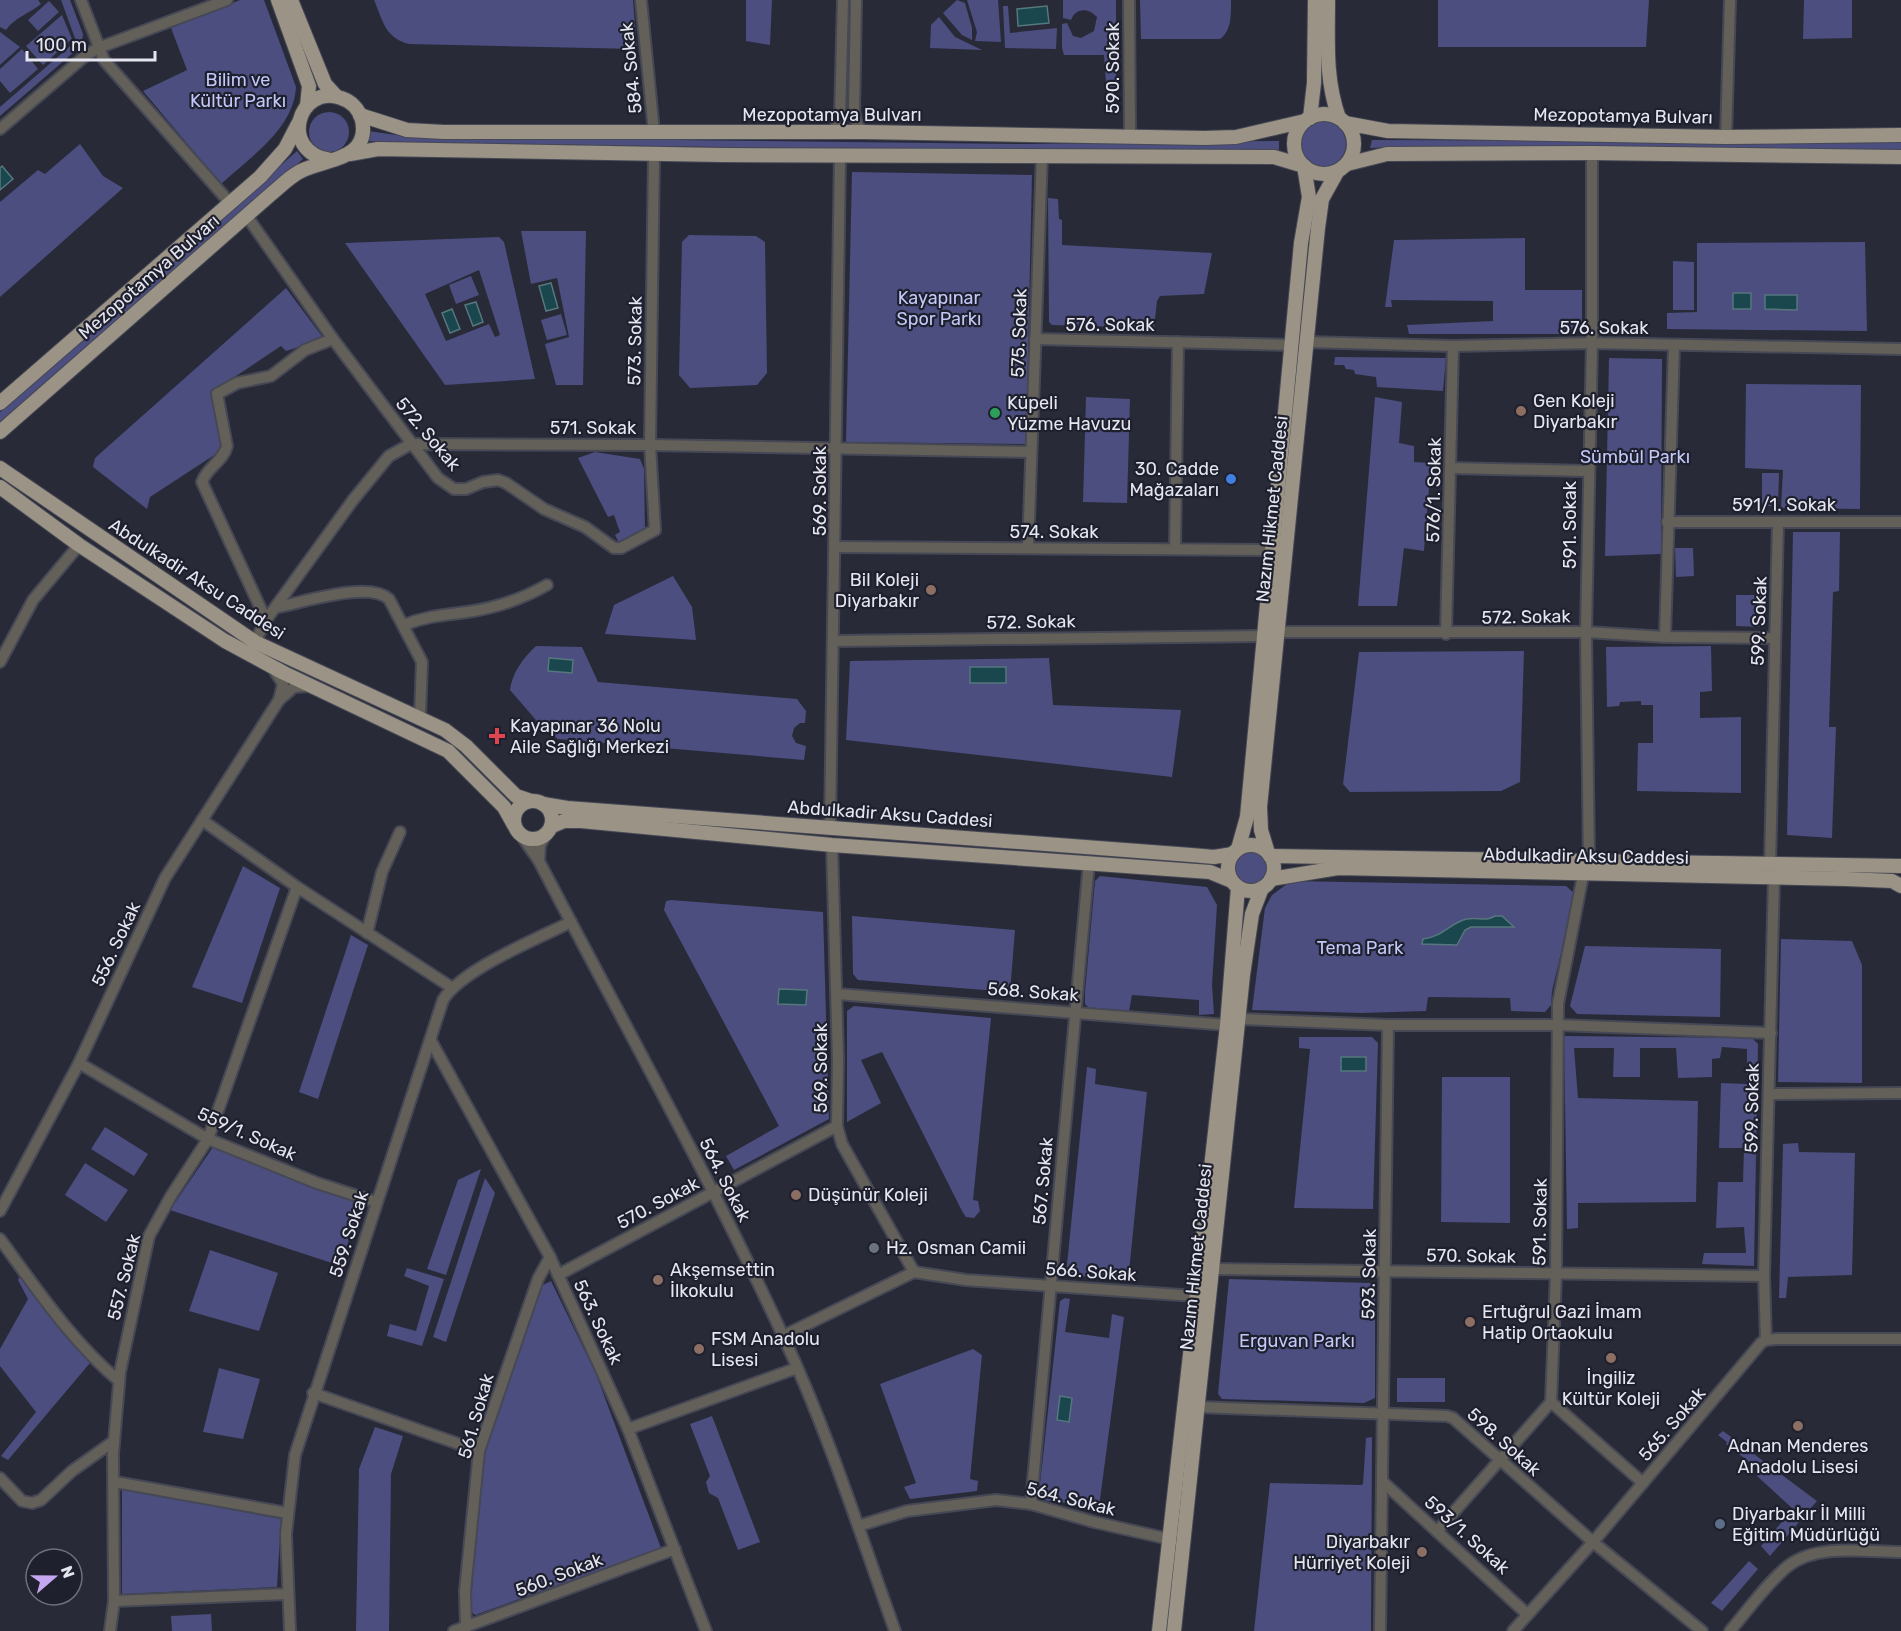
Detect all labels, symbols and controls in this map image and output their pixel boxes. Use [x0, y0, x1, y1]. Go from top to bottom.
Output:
street label: 584. Sokak [615, 20, 647, 115]
street label: 590. Sokak [1102, 22, 1124, 114]
scale bar [27, 24, 154, 62]
text: 100 m [36, 34, 87, 56]
park label: Bilim ve Kültür Parkı [190, 69, 286, 112]
street label: Mezopotamya Bulvarı [1533, 103, 1713, 129]
street label: Mezopotamya Bulvarı [742, 104, 922, 126]
street label: Mezopotamya Bulvarı [74, 210, 224, 344]
park label: Kayapınar Spor Parkı [897, 287, 981, 330]
street label: 575. Sokak [1006, 287, 1032, 378]
street label: 573. Sokak [623, 295, 647, 386]
street label: 576. Sokak [1065, 314, 1155, 336]
street label: 576. Sokak [1559, 317, 1649, 339]
place label: Gen Koleji Diyarbakır [1533, 390, 1617, 433]
place label: Küpeli Yüzme Havuzu [1007, 392, 1131, 435]
street label: 572. Sokak [391, 393, 466, 476]
marker: Gen Koleji Diyarbakır [1514, 404, 1528, 418]
marker: Küpeli Yüzme Havuzu [988, 406, 1002, 420]
street label: Nazım Hikmet Caddesi [1251, 415, 1293, 603]
street label: 571. Sokak [550, 417, 637, 439]
street label: 576/1. Sokak [1422, 436, 1446, 543]
street label: 569. Sokak [809, 445, 831, 536]
park label: Sümbül Parkı [1580, 446, 1690, 468]
place label: 30. Cadde Mağazaları [1129, 458, 1219, 501]
marker: 30. Cadde Mağazaları [1224, 472, 1238, 486]
street label: 591. Sokak [1559, 480, 1581, 569]
street label: 591/1. Sokak [1732, 494, 1837, 516]
street label: Abdulkadir Aksu Caddesi [105, 514, 289, 644]
street label: 574. Sokak [1009, 521, 1099, 543]
place label: Bil Koleji Diyarbakır [835, 569, 919, 612]
street label: 599. Sokak [1746, 575, 1772, 666]
marker: Bil Koleji Diyarbakır [924, 583, 938, 597]
street label: 572. Sokak [1481, 605, 1572, 629]
street label: 572. Sokak [986, 610, 1077, 634]
place label: Kayapınar 36 Nolu Aile Sağlığı Merkezi [510, 715, 669, 758]
marker: Kayapınar 36 Nolu Aile Sağlığı Merkezi [488, 727, 506, 745]
street label: Abdulkadir Aksu Caddesi [787, 796, 993, 832]
street label: Abdulkadir Aksu Caddesi [1483, 843, 1689, 869]
street label: 556. Sokak [87, 897, 146, 990]
park label: Tema Park [1317, 937, 1404, 959]
street label: 568. Sokak [987, 978, 1080, 1006]
street label: 569. Sokak [810, 1022, 832, 1113]
street label: 599. Sokak [1740, 1062, 1764, 1153]
street label: 559/1. Sokak [194, 1102, 301, 1166]
street label: 564. Sokak [694, 1134, 756, 1226]
street label: 567. Sokak [1028, 1136, 1058, 1226]
street label: Nazım Hikmet Caddesi [1175, 1163, 1217, 1351]
street label: 570. Sokak [613, 1172, 703, 1234]
street label: 591. Sokak [1528, 1177, 1552, 1266]
place label: Düşünür Koleji [808, 1184, 928, 1206]
street label: 559. Sokak [325, 1187, 374, 1280]
marker: Düşünür Koleji [789, 1188, 803, 1202]
street label: 593. Sokak [1357, 1228, 1381, 1320]
street label: 557. Sokak [103, 1231, 146, 1322]
place label: Hz. Osman Camii [886, 1237, 1026, 1259]
marker: Hz. Osman Camii [867, 1241, 881, 1255]
street label: 570. Sokak [1426, 1244, 1517, 1268]
street label: 566. Sokak [1045, 1258, 1138, 1286]
place label: Akşemsettin İlkokulu [670, 1259, 775, 1302]
marker: Akşemsettin İlkokulu [651, 1273, 665, 1287]
street label: 563. Sokak [569, 1276, 628, 1369]
place label: Ertuğrul Gazi İmam Hatip Ortaokulu [1482, 1301, 1642, 1344]
marker: Ertuğrul Gazi İmam Hatip Ortaokulu [1463, 1315, 1477, 1329]
place label: FSM Anadolu Lisesi [711, 1328, 820, 1371]
park label: Erguvan Parkı [1239, 1330, 1355, 1352]
marker: FSM Anadolu Lisesi [692, 1342, 706, 1356]
marker: İngiliz Kültür Koleji [1604, 1351, 1618, 1365]
place label: İngiliz Kültür Koleji [1562, 1367, 1660, 1410]
street label: 561. Sokak [453, 1370, 499, 1461]
street label: 565. Sokak [1634, 1382, 1711, 1466]
street label: 598. Sokak [1463, 1403, 1546, 1481]
marker: Adnan Menderes Anadolu Lisesi [1791, 1419, 1805, 1433]
place label: Adnan Menderes Anadolu Lisesi [1728, 1435, 1868, 1478]
street label: 564. Sokak [1024, 1477, 1119, 1521]
street label: 593/1. Sokak [1420, 1491, 1515, 1579]
place label: Diyarbakır İl Milli Eğitim Müdürlüğü [1732, 1503, 1880, 1546]
marker: Diyarbakır İl Milli Eğitim Müdürlüğü [1713, 1517, 1727, 1531]
place label: Diyarbakır Hürriyet Koleji [1293, 1531, 1410, 1574]
marker: Diyarbakır Hürriyet Koleji [1415, 1545, 1429, 1559]
north arrow [24, 1547, 84, 1607]
street label: 560. Sokak [512, 1548, 606, 1602]
text: N [57, 1563, 79, 1581]

